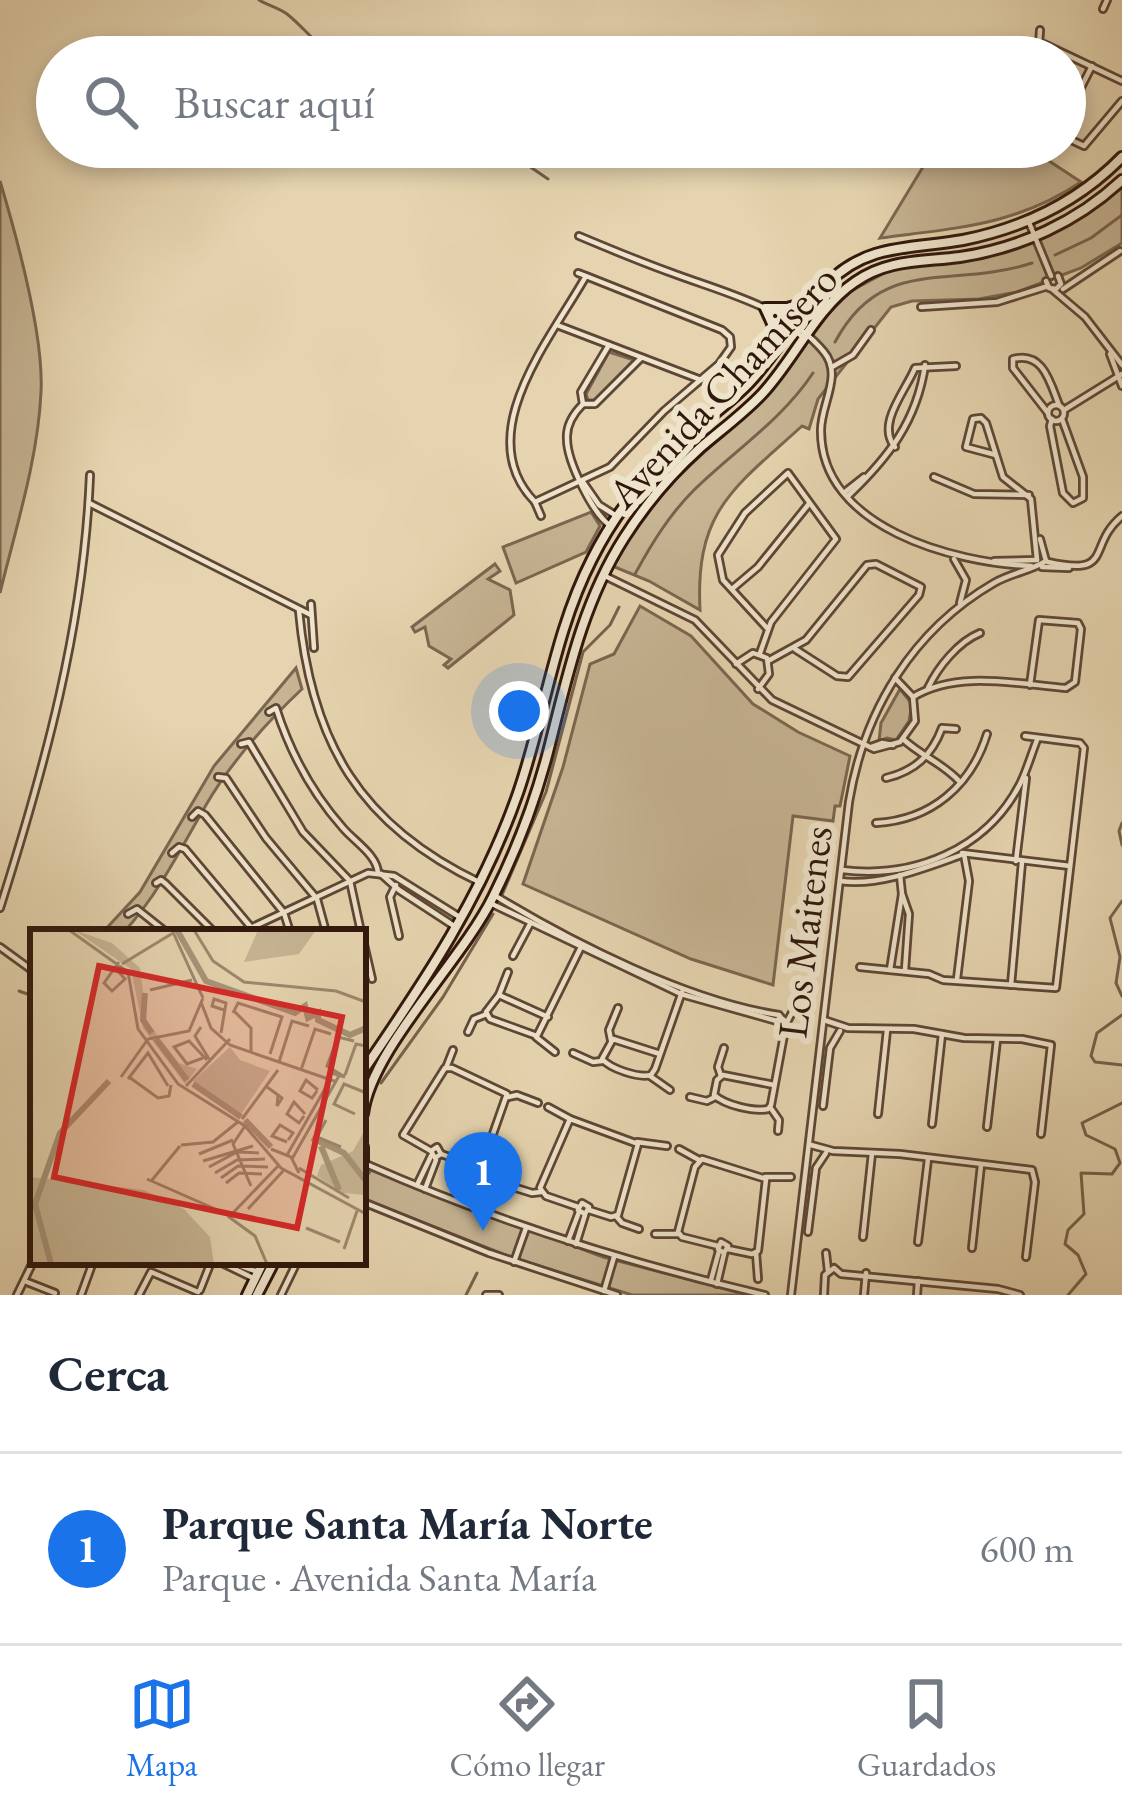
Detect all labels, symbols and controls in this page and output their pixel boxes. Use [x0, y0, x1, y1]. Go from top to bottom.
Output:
search box [36, 36, 1086, 168]
icon: search [78, 69, 144, 135]
text: Buscar aquí [174, 73, 374, 131]
street label: Avenida Chamisero [594, 253, 850, 521]
your location [489, 681, 549, 741]
street label: Los Maitenes [764, 823, 845, 1041]
inset map [30, 929, 366, 1265]
pin: 1 [444, 1132, 522, 1231]
text: Cerca [48, 1340, 168, 1406]
text: Parque Santa María Norte [162, 1494, 653, 1552]
text: 1 [77, 1523, 97, 1574]
text: 600 m [980, 1523, 1074, 1574]
text: Parque · Avenida Santa María [162, 1552, 596, 1603]
tab: Mapa [126, 1671, 198, 1786]
tab: Cómo llegar [450, 1671, 605, 1786]
tab: Guardados [857, 1671, 996, 1786]

